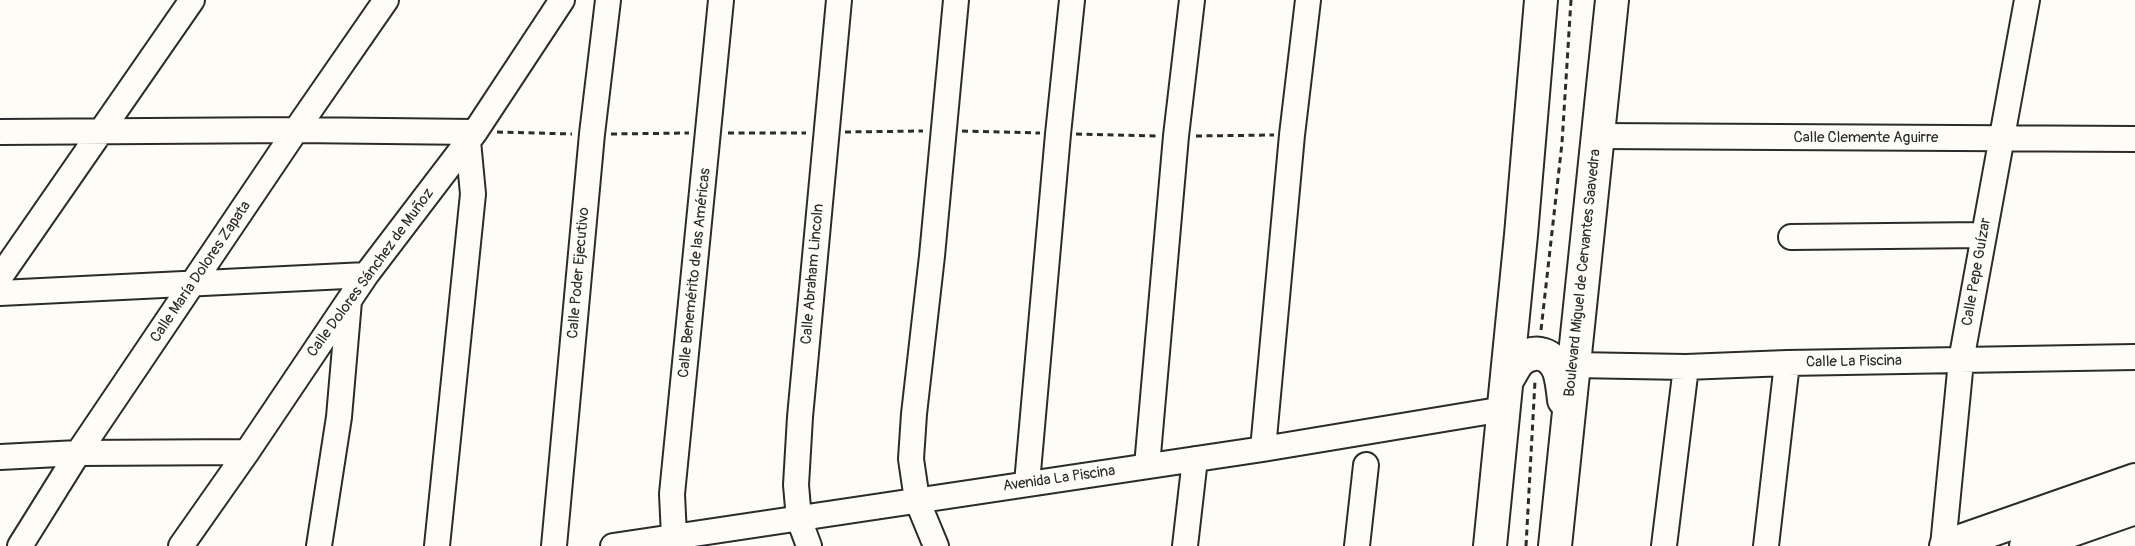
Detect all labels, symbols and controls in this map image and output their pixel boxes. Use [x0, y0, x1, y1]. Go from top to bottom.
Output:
street label: Calle Clemente Aguirre [1794, 129, 1938, 147]
street label: Boulevard Miguel de Cervantes Saavedra [1561, 148, 1605, 398]
street label: Calle Benemérito de las Américas [675, 167, 715, 379]
street label: Calle Dolores Sánchez de Muñoz [304, 185, 438, 361]
street label: Calle María Dolores Zapata [147, 198, 255, 346]
street label: Calle Abraham Lincoln [798, 203, 828, 345]
street label: Calle Poder Ejecutivo [564, 207, 594, 339]
street label: Calle Pepe Guízar [1959, 217, 1995, 327]
street label: Calle La Piscina [1806, 352, 1902, 372]
street label: Avenida La Piscina [1002, 462, 1116, 496]

